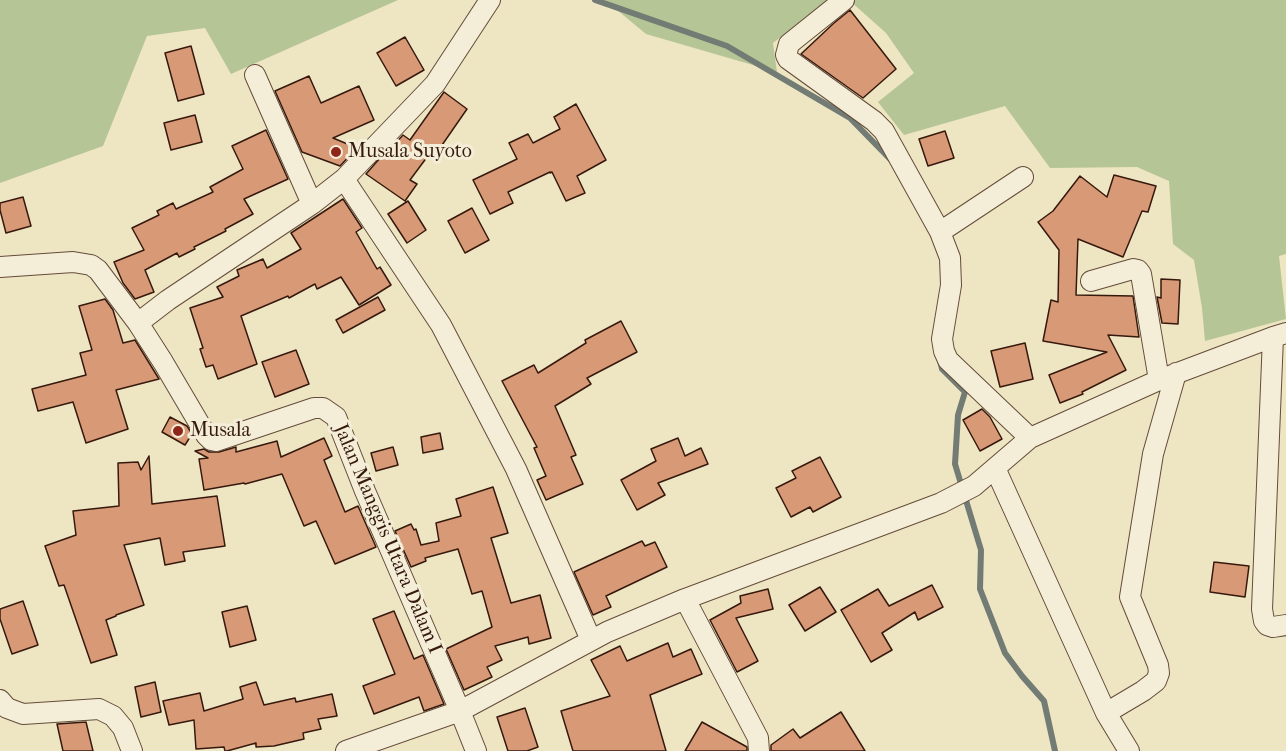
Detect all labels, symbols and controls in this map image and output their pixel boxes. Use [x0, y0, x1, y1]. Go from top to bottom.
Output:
place label: Musala Suyoto [348, 140, 472, 164]
marker: Musala Suyoto [329, 145, 343, 159]
place label: Musala [190, 419, 251, 443]
street label: Jalan Manggis Utara Dalam I [328, 421, 446, 657]
marker: Musala [171, 424, 185, 438]

